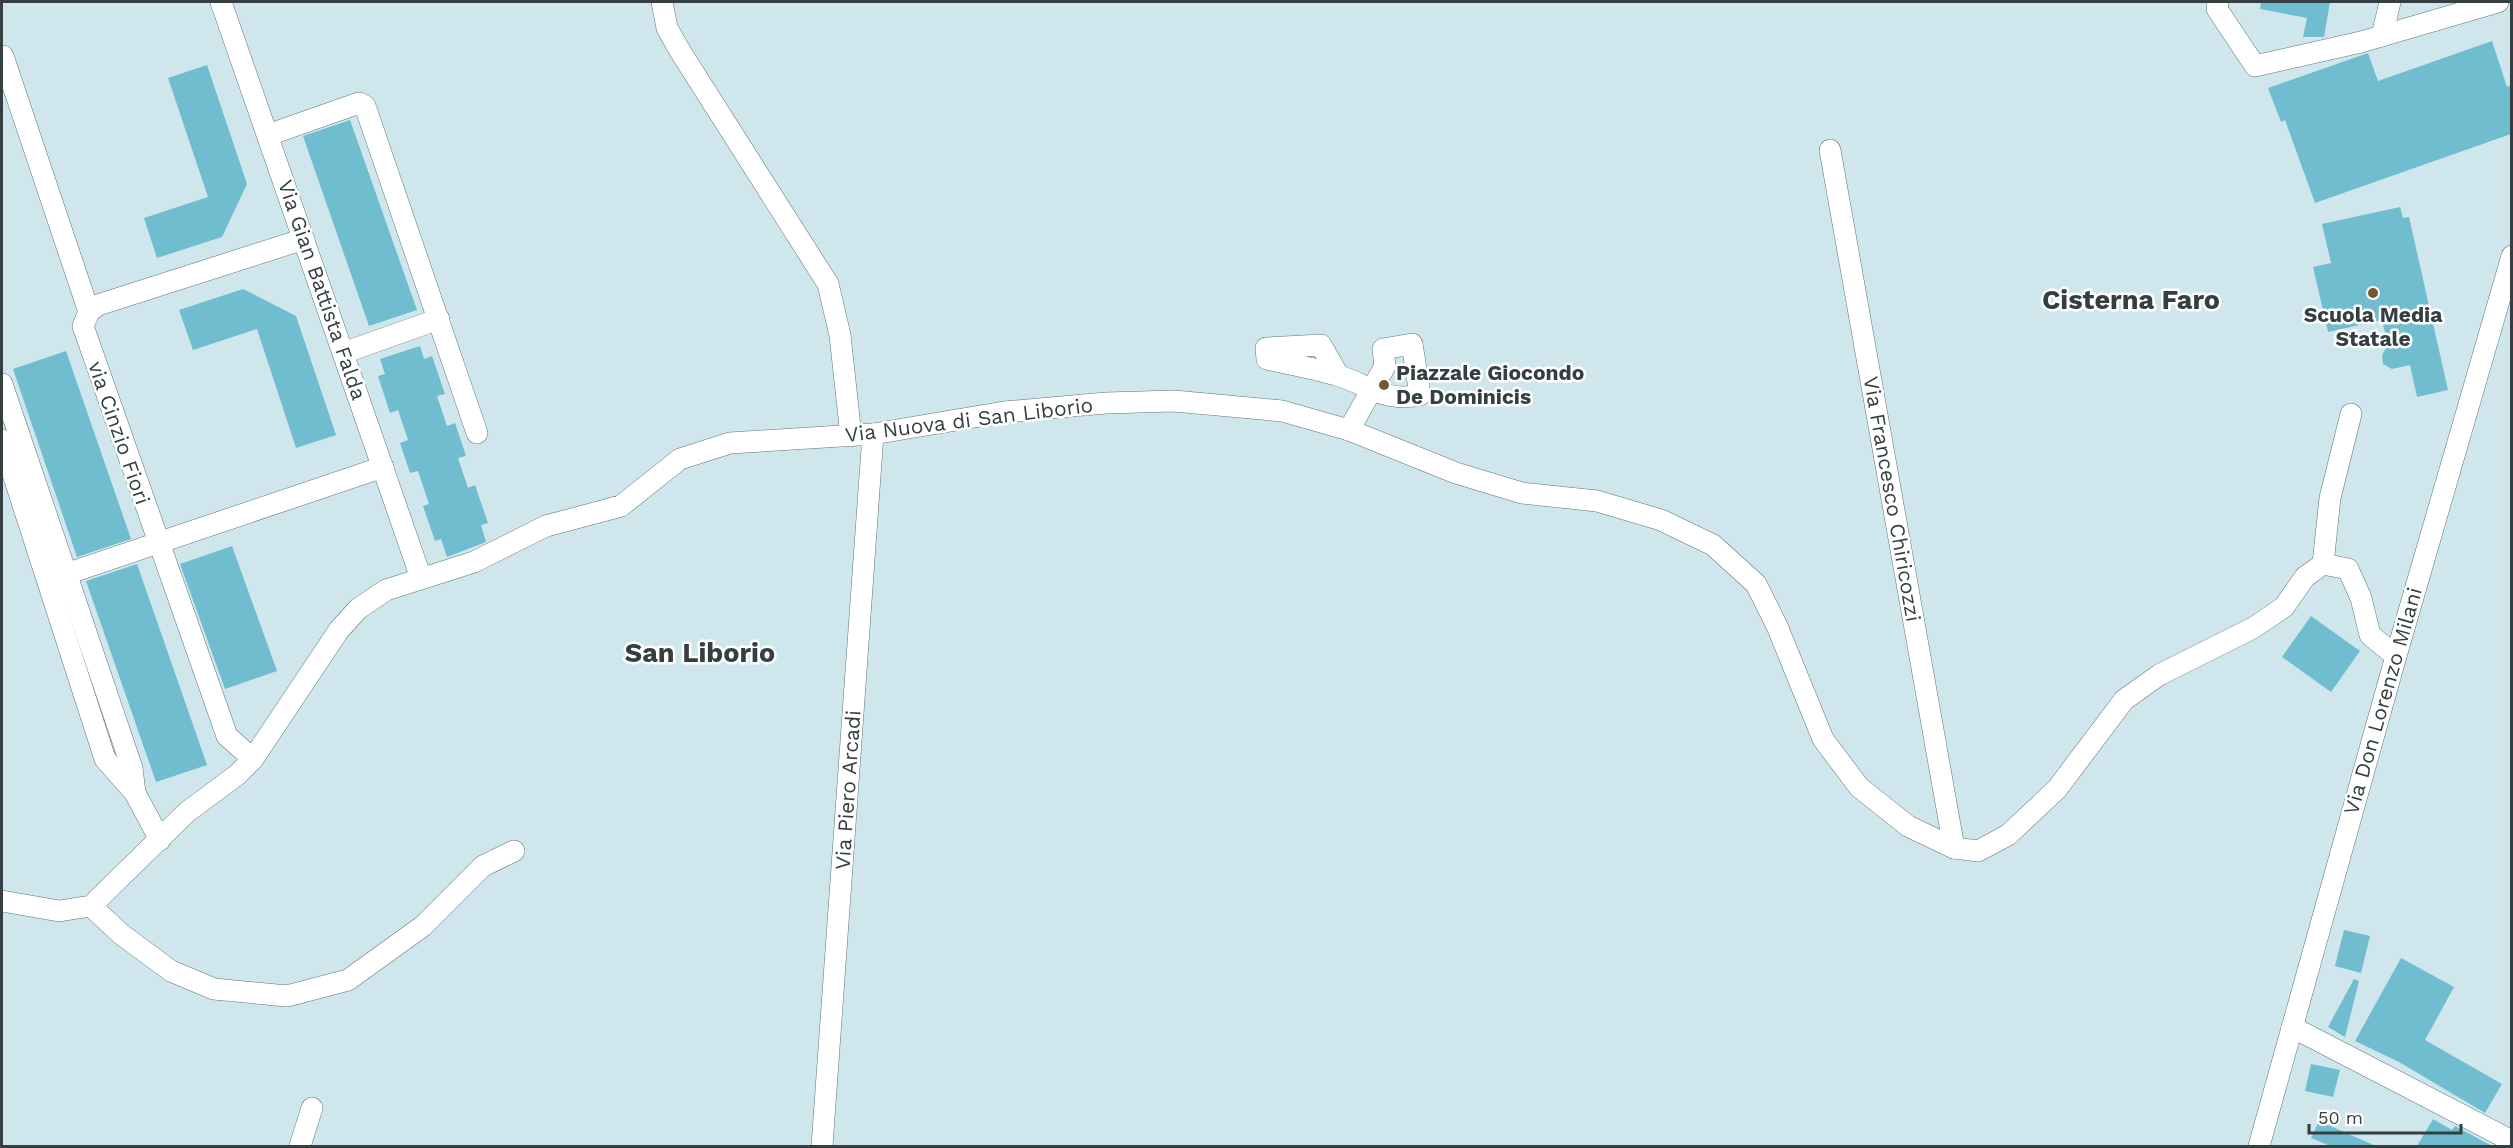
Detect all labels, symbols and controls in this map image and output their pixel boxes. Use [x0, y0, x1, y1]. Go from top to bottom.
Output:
street label: Via Gian Battista Falda [273, 176, 372, 403]
district label: Cisterna Faro [2042, 284, 2220, 316]
marker: Scuola Media Statale [2366, 286, 2380, 300]
place label: Scuola Media Statale [2304, 302, 2443, 351]
street label: via Cinzio Fiori [83, 358, 156, 508]
place label: Piazzale Giocondo De Dominicis [1396, 360, 1584, 409]
street label: Via Francesco Chiricozzi [1859, 374, 1926, 624]
marker: Piazzale Giocondo De Dominicis [1377, 378, 1391, 392]
street label: Via Nuova di San Liborio [844, 392, 1094, 447]
street label: Via Don Lorenzo Milani [2338, 584, 2427, 817]
district label: San Liborio [625, 637, 775, 669]
street label: Via Piero Arcadi [829, 709, 866, 871]
scale bar [2309, 1097, 2460, 1135]
text: 50 m [2318, 1107, 2363, 1128]

